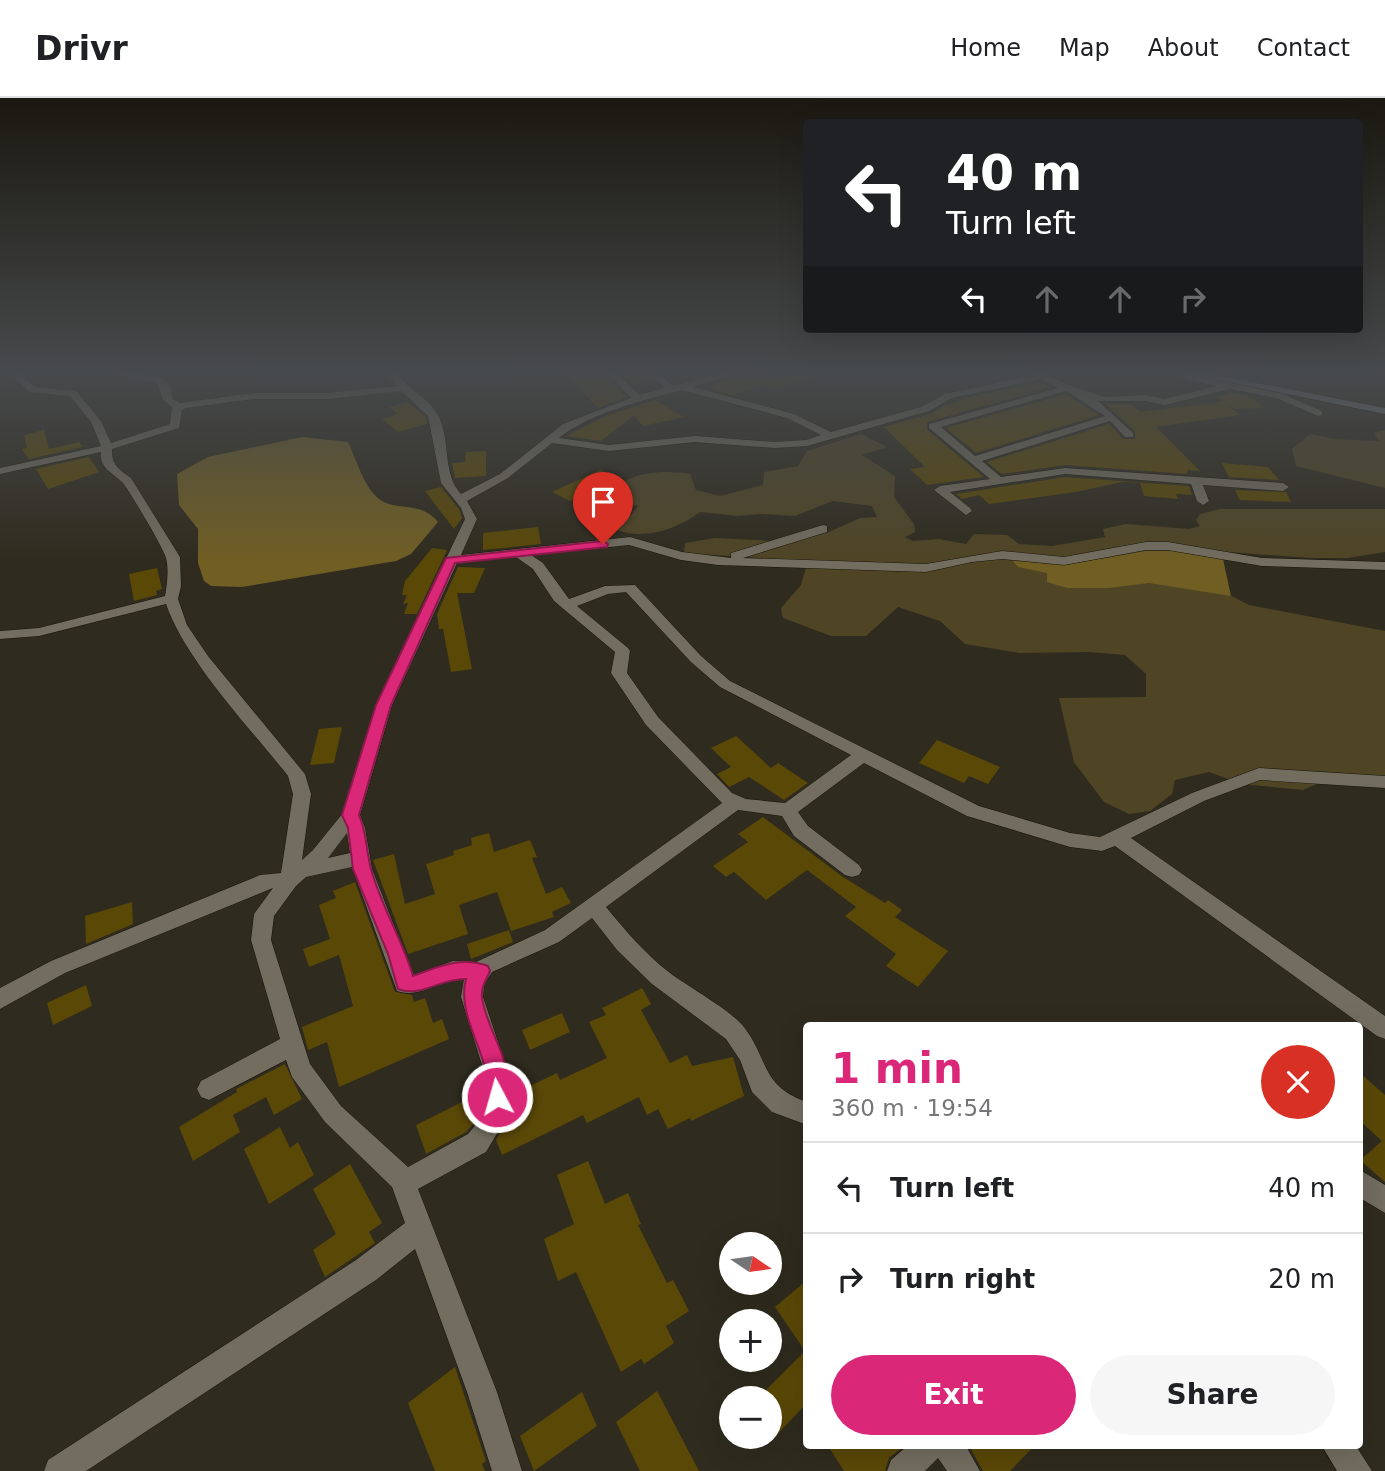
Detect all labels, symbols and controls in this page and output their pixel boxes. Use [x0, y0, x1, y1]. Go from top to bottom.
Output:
text: Drivr [35, 29, 128, 68]
text: Home [950, 34, 1021, 62]
text: Map [1059, 34, 1110, 62]
text: About [1148, 34, 1219, 62]
text: Contact [1257, 34, 1350, 62]
text: 40 m [946, 145, 1082, 202]
icon: left [831, 147, 922, 238]
text: Turn left [946, 204, 1076, 242]
icon: left [955, 280, 993, 318]
icon: ahead [1028, 280, 1066, 318]
icon: ahead [1101, 280, 1139, 318]
icon: right [1174, 280, 1212, 318]
pin [573, 472, 633, 544]
icon: arrive [584, 483, 622, 521]
text: 1 min [831, 1044, 963, 1093]
button: close [1261, 1045, 1335, 1119]
position arrow [460, 1060, 534, 1134]
text: 360 m · 19:54 [831, 1095, 993, 1121]
icon: left [831, 1169, 869, 1207]
text: Turn left [890, 1173, 1014, 1203]
text: 40 m [1268, 1173, 1335, 1203]
north arrow [719, 1232, 782, 1295]
map controls [719, 1232, 782, 1449]
icon: right [831, 1260, 869, 1298]
text: Turn right [890, 1264, 1035, 1294]
text: 20 m [1268, 1264, 1335, 1294]
button: + [719, 1309, 782, 1372]
button: Exit [831, 1355, 1076, 1435]
button: Share [1090, 1355, 1335, 1435]
button: − [719, 1386, 782, 1449]

